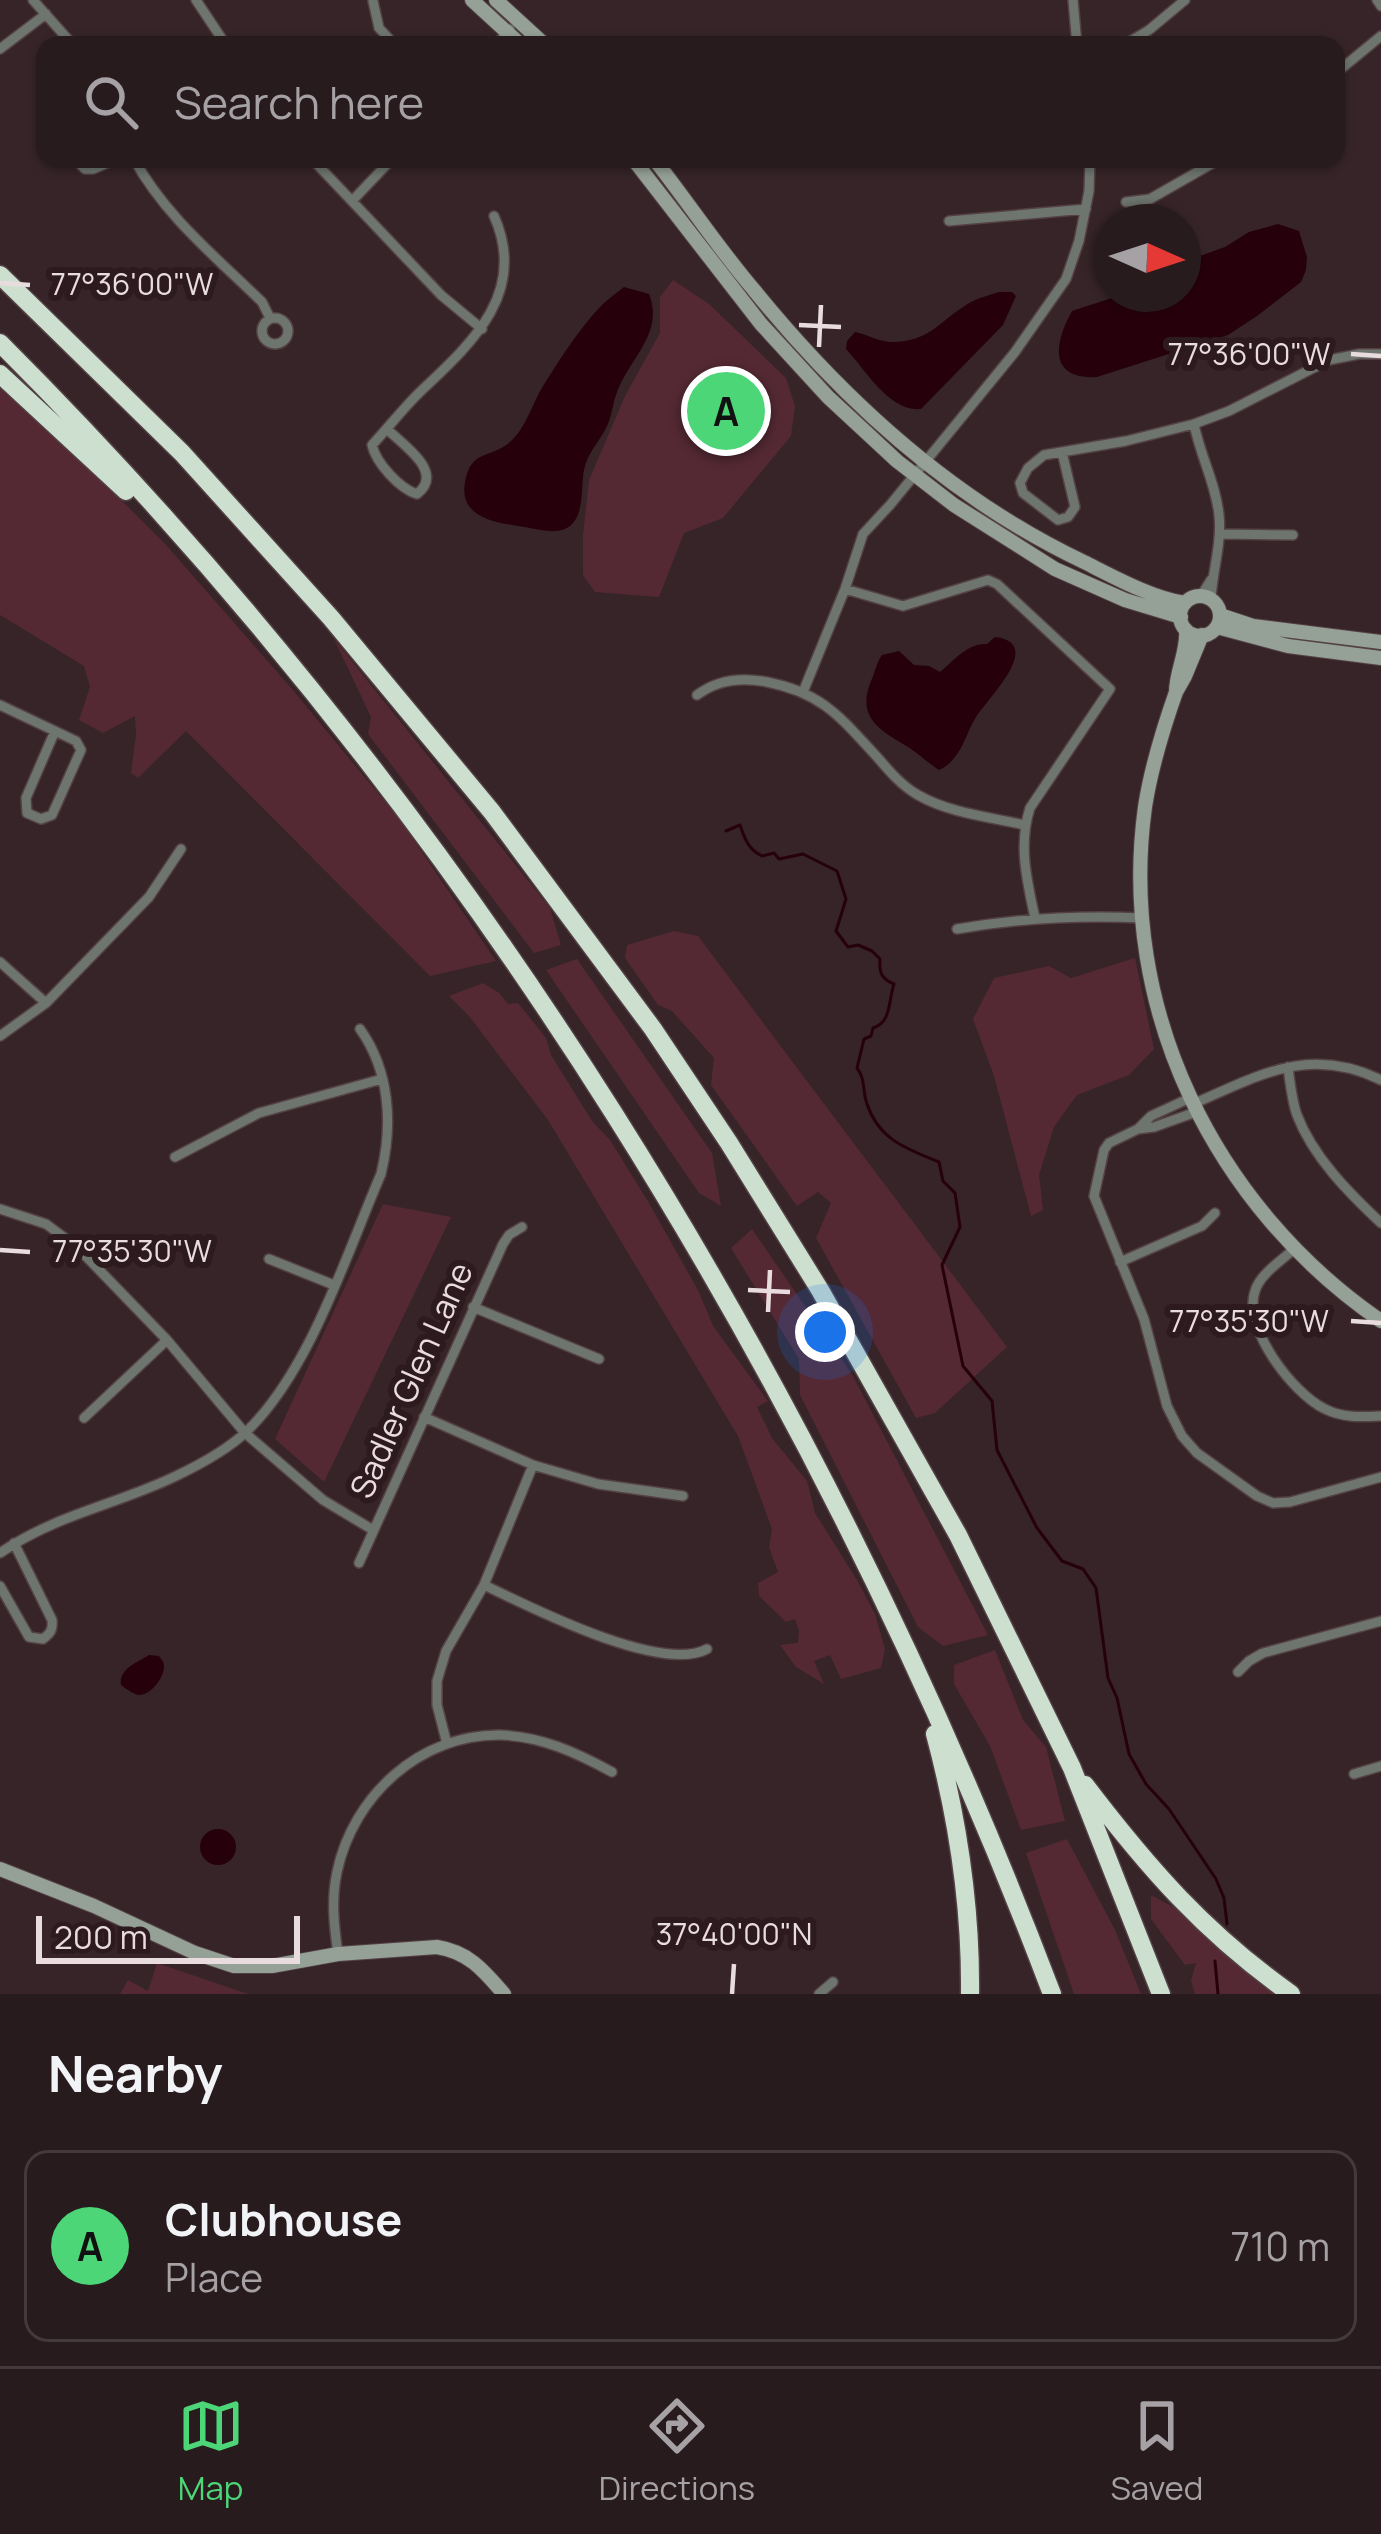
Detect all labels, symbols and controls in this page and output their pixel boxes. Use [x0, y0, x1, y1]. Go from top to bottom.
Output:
search box [36, 36, 1345, 168]
icon: search [78, 69, 144, 135]
text: Search here [174, 71, 424, 133]
north arrow [1093, 204, 1201, 312]
text: 77°36'00"W [51, 263, 213, 304]
text: 77°36'00"W [1168, 333, 1330, 374]
pin: A [687, 366, 765, 456]
text: 77°35'30"W [52, 1230, 212, 1271]
street label: Sadler Glen Lane [338, 1255, 483, 1505]
text: 77°35'30"W [1169, 1300, 1329, 1341]
your location [795, 1302, 855, 1362]
scale bar [36, 1910, 300, 1963]
text: 37°40'00"N [656, 1913, 812, 1954]
text: 200 m [54, 1914, 148, 1959]
text: Nearby [48, 2038, 223, 2107]
text: Clubhouse [165, 2188, 402, 2250]
text: A [77, 2219, 103, 2273]
text: 710 m [1231, 2219, 1330, 2273]
text: Place [165, 2250, 263, 2304]
tab: Map [178, 2393, 244, 2510]
tab: Directions [599, 2393, 755, 2510]
tab: Saved [1110, 2393, 1203, 2510]

